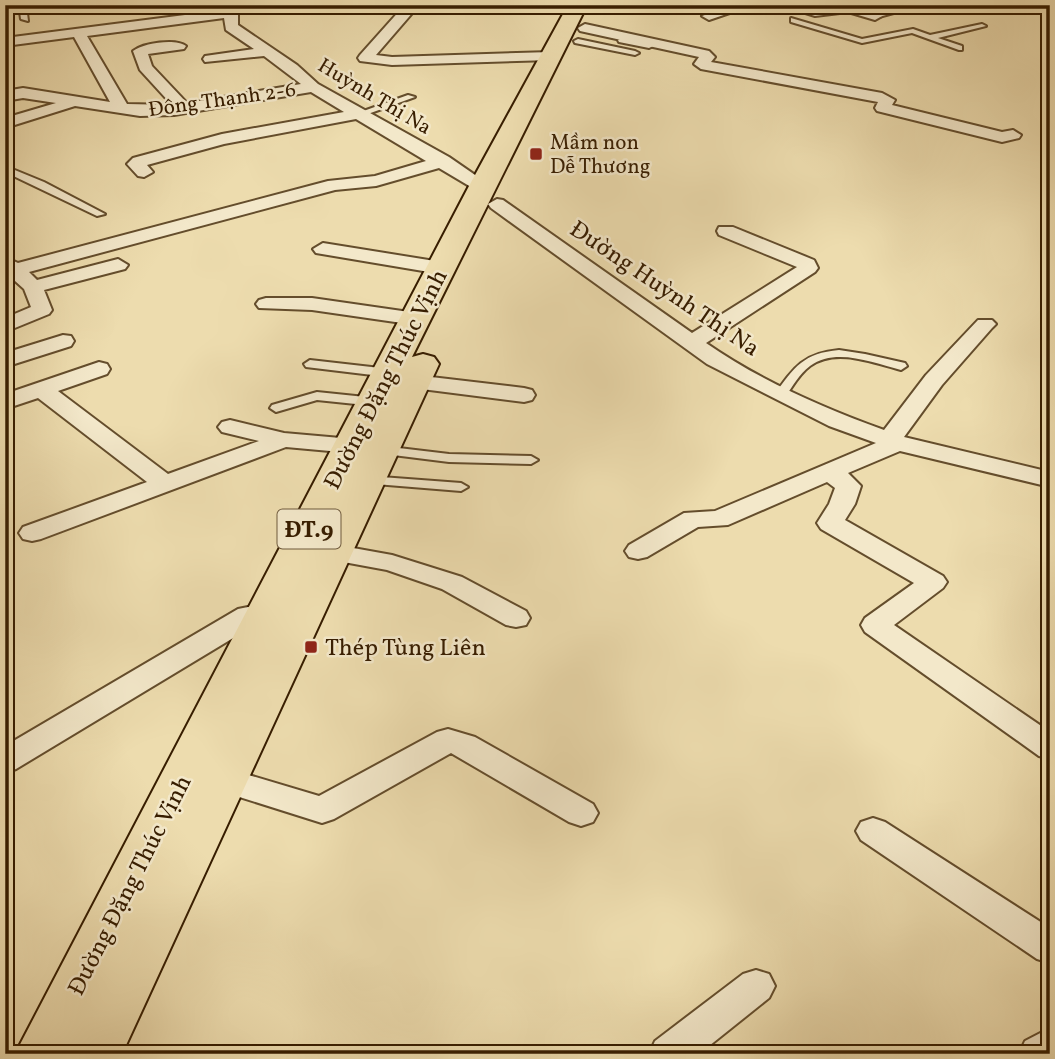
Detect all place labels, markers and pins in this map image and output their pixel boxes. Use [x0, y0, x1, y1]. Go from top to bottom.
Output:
place label: Mầm non Dễ Thương [550, 129, 651, 182]
marker: Mầm non Dễ Thương [528, 146, 544, 162]
place label: Thép Tùng Liên [325, 632, 486, 666]
marker: Thép Tùng Liên [303, 639, 319, 655]

